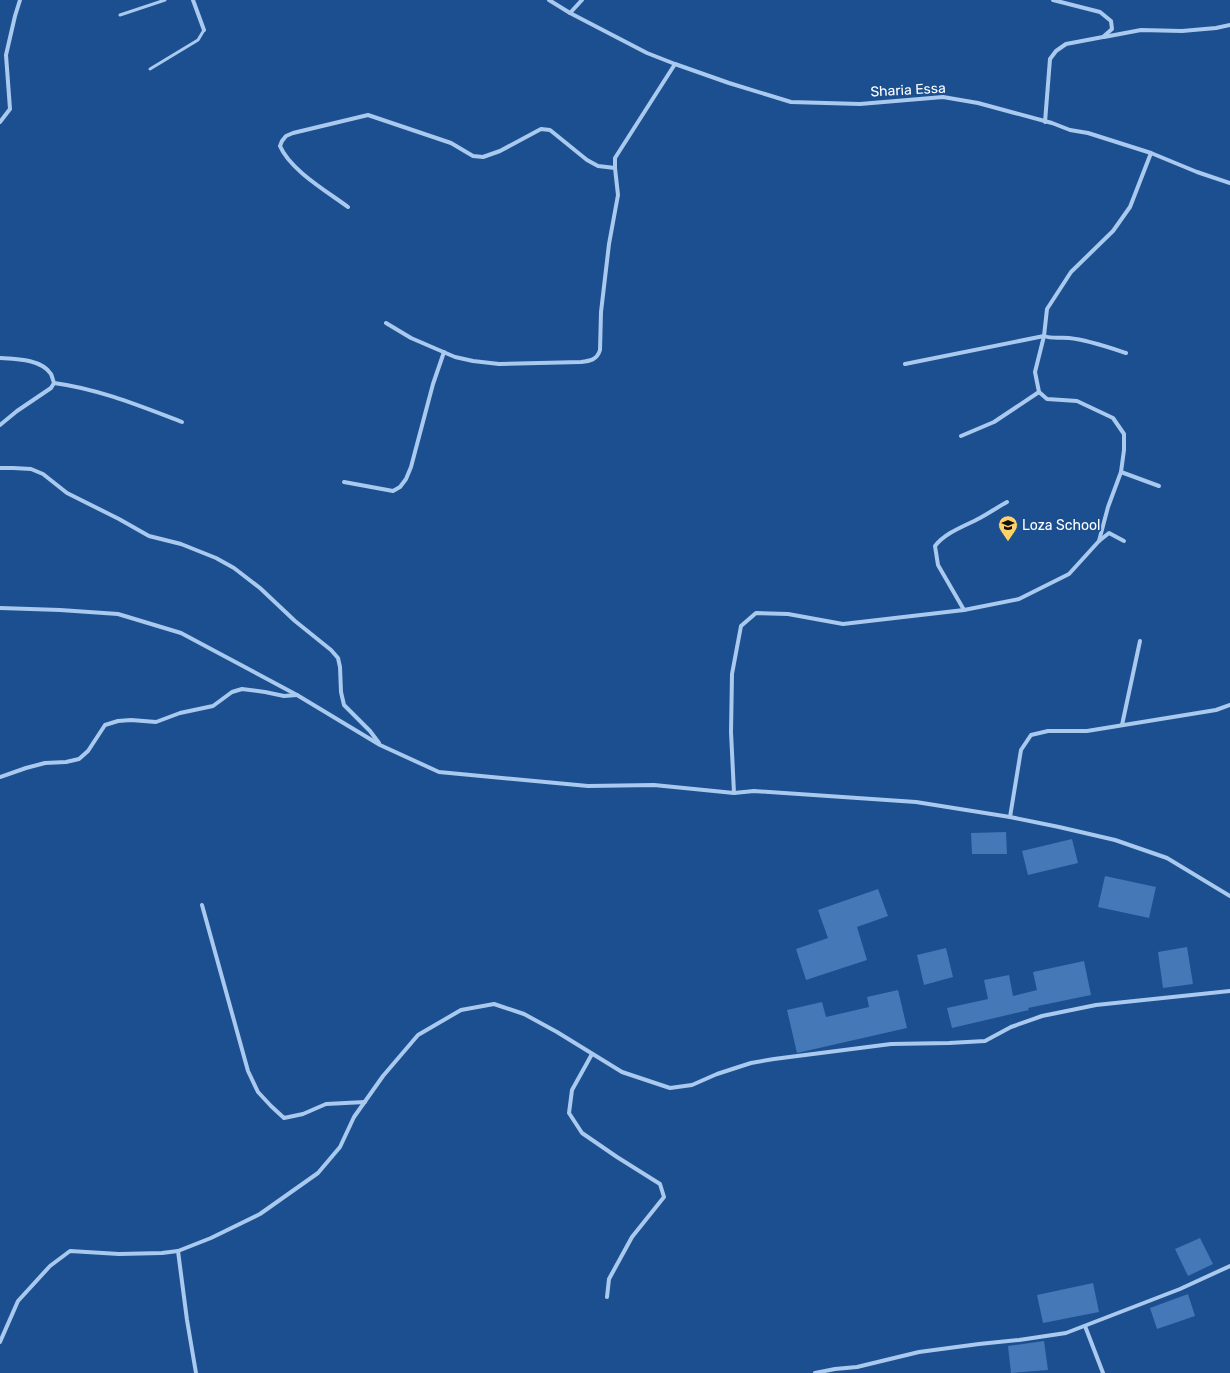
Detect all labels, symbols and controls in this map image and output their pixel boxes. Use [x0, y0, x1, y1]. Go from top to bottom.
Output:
street label: Sharia Essa [870, 80, 946, 100]
school or university icon: Loza School [997, 514, 1019, 542]
place label: Loza School [1022, 517, 1100, 534]

